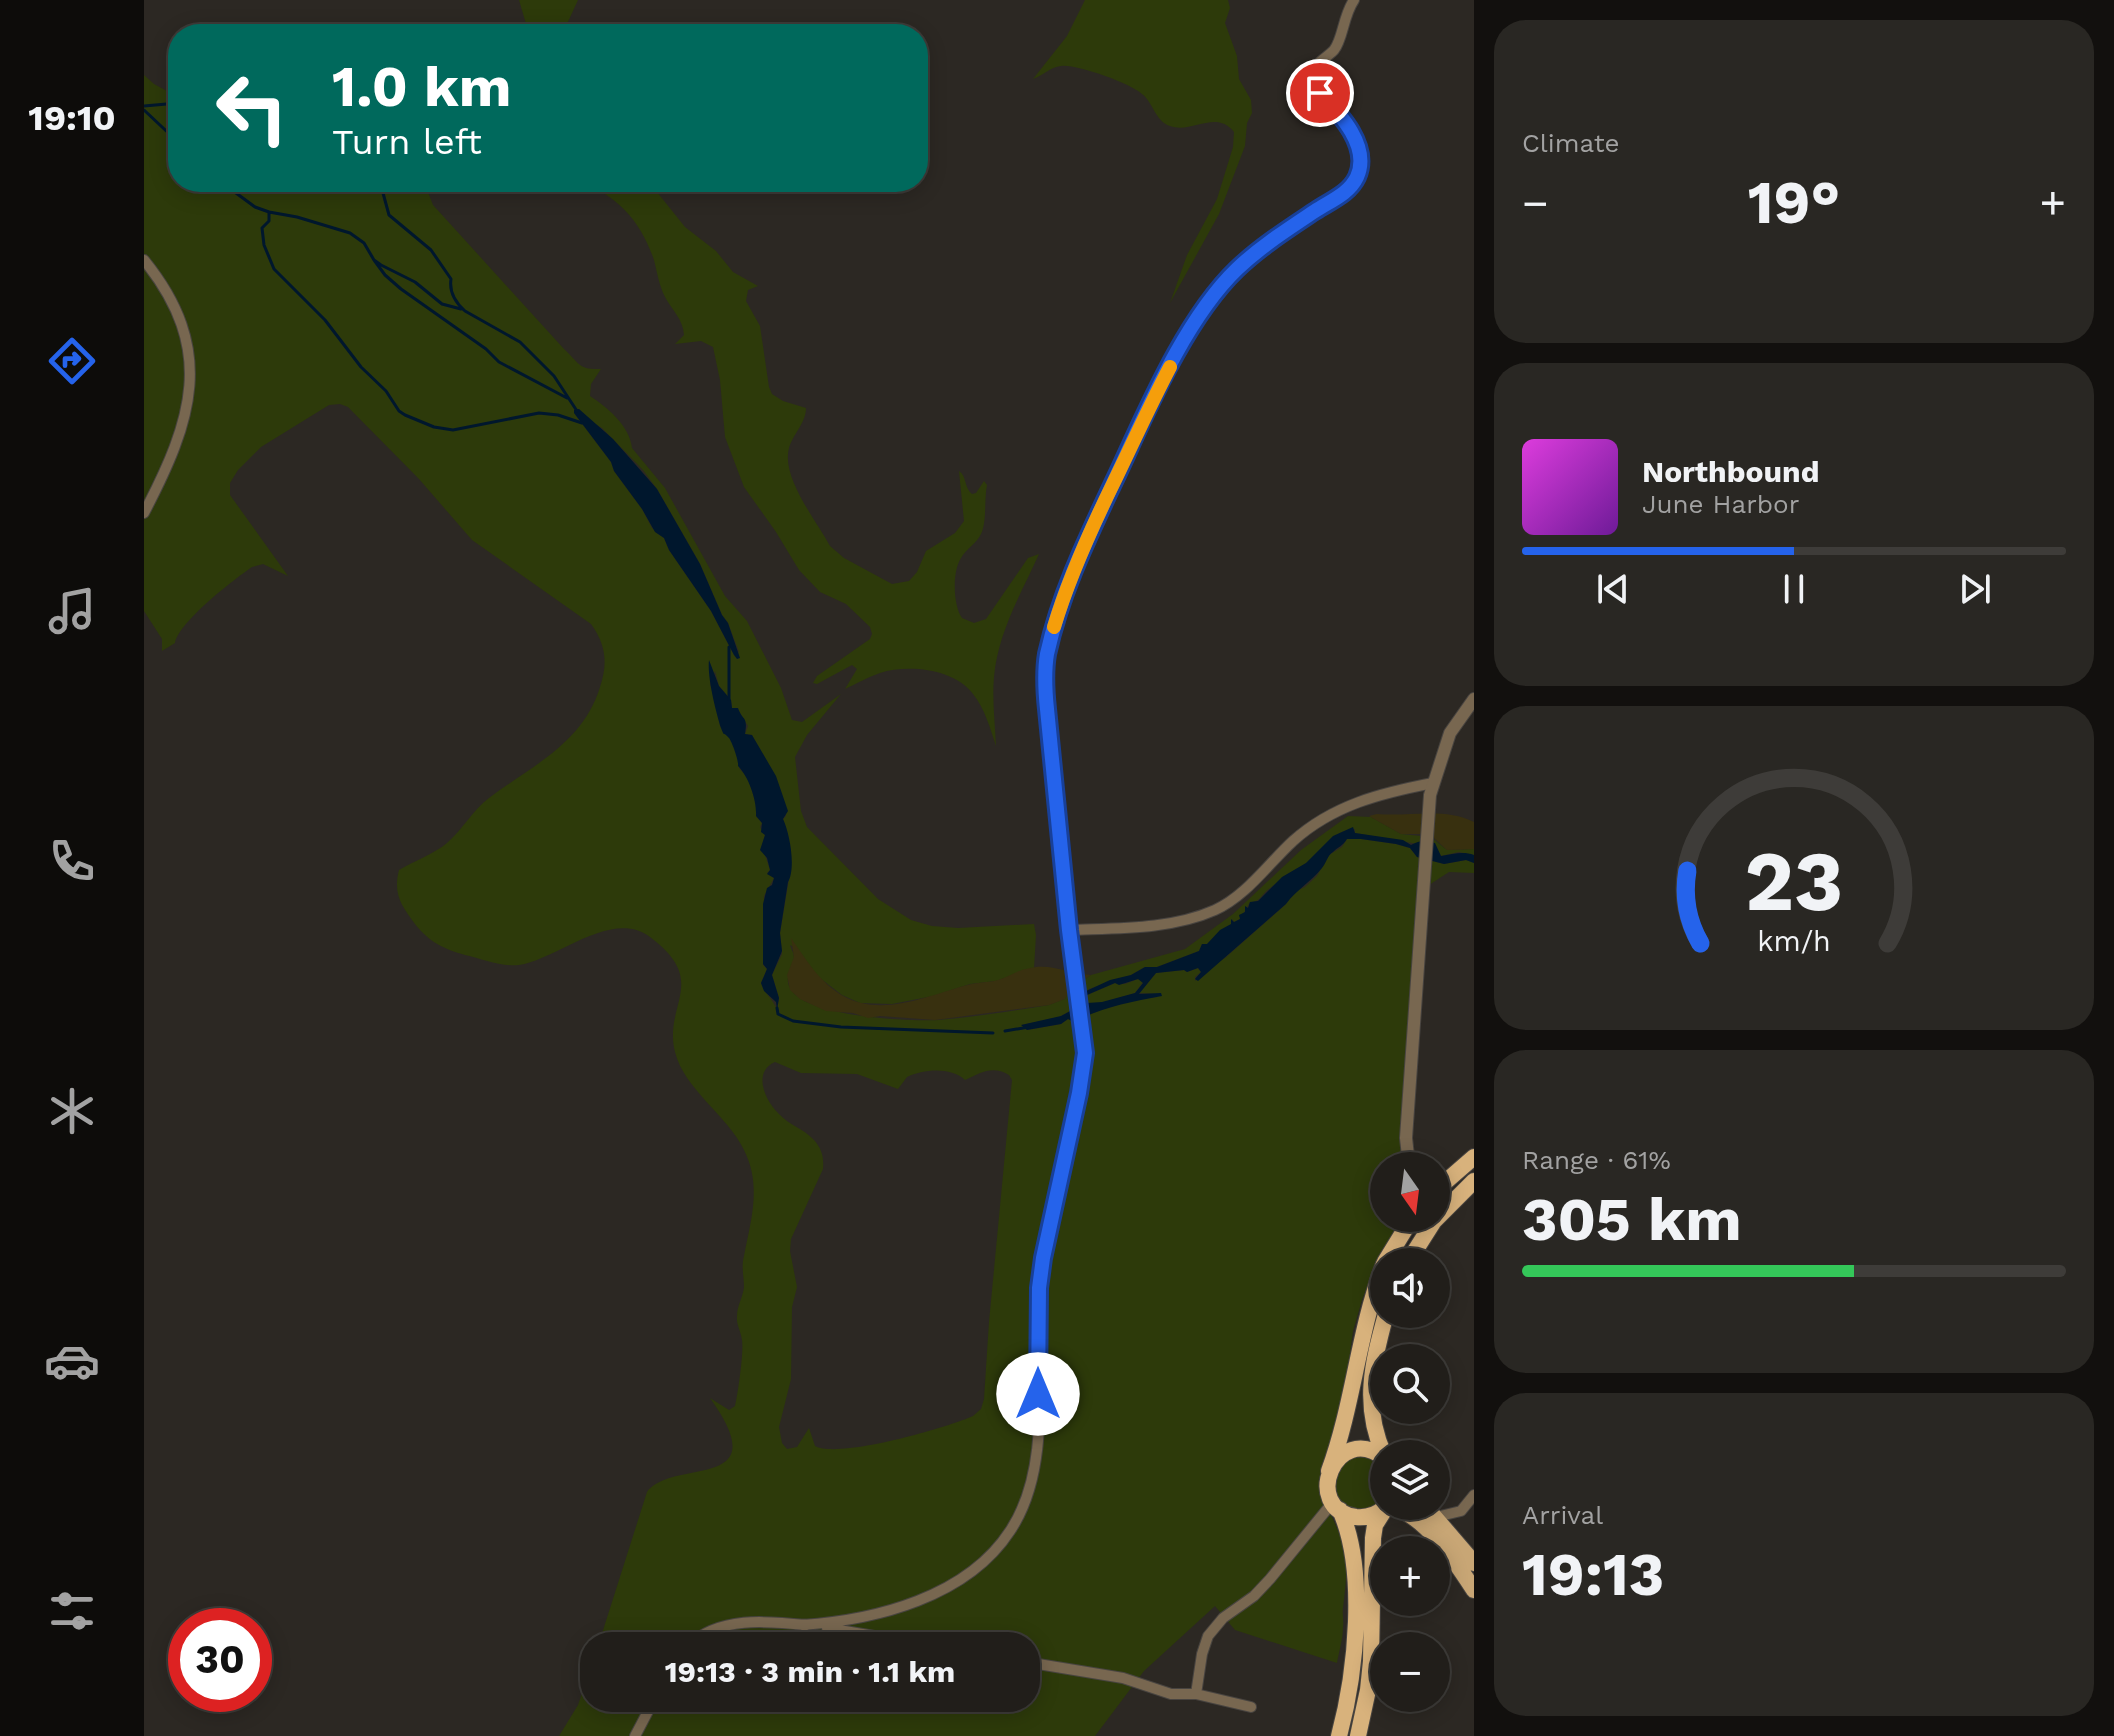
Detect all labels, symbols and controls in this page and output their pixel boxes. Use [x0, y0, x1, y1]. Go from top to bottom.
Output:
text: 1.0 km [332, 54, 511, 120]
icon: left [200, 56, 304, 160]
pin [1286, 59, 1354, 127]
icon: arrive [1298, 71, 1342, 115]
text: 19:10 [28, 97, 116, 139]
text: Turn left [332, 121, 482, 163]
text: Climate [1522, 128, 1620, 158]
text: 19° [1748, 167, 1840, 238]
text: − [1522, 177, 1549, 229]
text: + [2039, 177, 2066, 229]
icon: directions [44, 333, 100, 389]
text: Northbound [1642, 454, 1819, 489]
text: June Harbor [1642, 489, 1799, 519]
icon: previous [1591, 567, 1635, 611]
icon: pause [1772, 567, 1816, 611]
icon: next [1953, 567, 1997, 611]
icon: music [44, 583, 100, 639]
icon: phone [44, 833, 100, 889]
text: 23 [1745, 833, 1843, 930]
text: km/h [1757, 924, 1831, 958]
icon: climate [44, 1083, 100, 1139]
text: Range · 61% [1522, 1145, 1671, 1175]
north arrow [1370, 1152, 1450, 1232]
map controls [1370, 1152, 1450, 1712]
text: 305 km [1522, 1184, 1742, 1255]
button: sound [1370, 1248, 1450, 1328]
icon: car [44, 1333, 100, 1389]
button: search [1370, 1344, 1450, 1424]
position arrow [996, 1352, 1080, 1436]
button: layers [1370, 1440, 1450, 1520]
text: Arrival [1522, 1500, 1603, 1530]
button: + [1370, 1536, 1450, 1616]
text: 19:13 [1522, 1539, 1664, 1610]
icon: filters [44, 1583, 100, 1639]
speed limit sign: 30 [168, 1608, 272, 1712]
button: − [1370, 1632, 1450, 1712]
text: 19:13 · 3 min · 1.1 km [665, 1654, 955, 1689]

